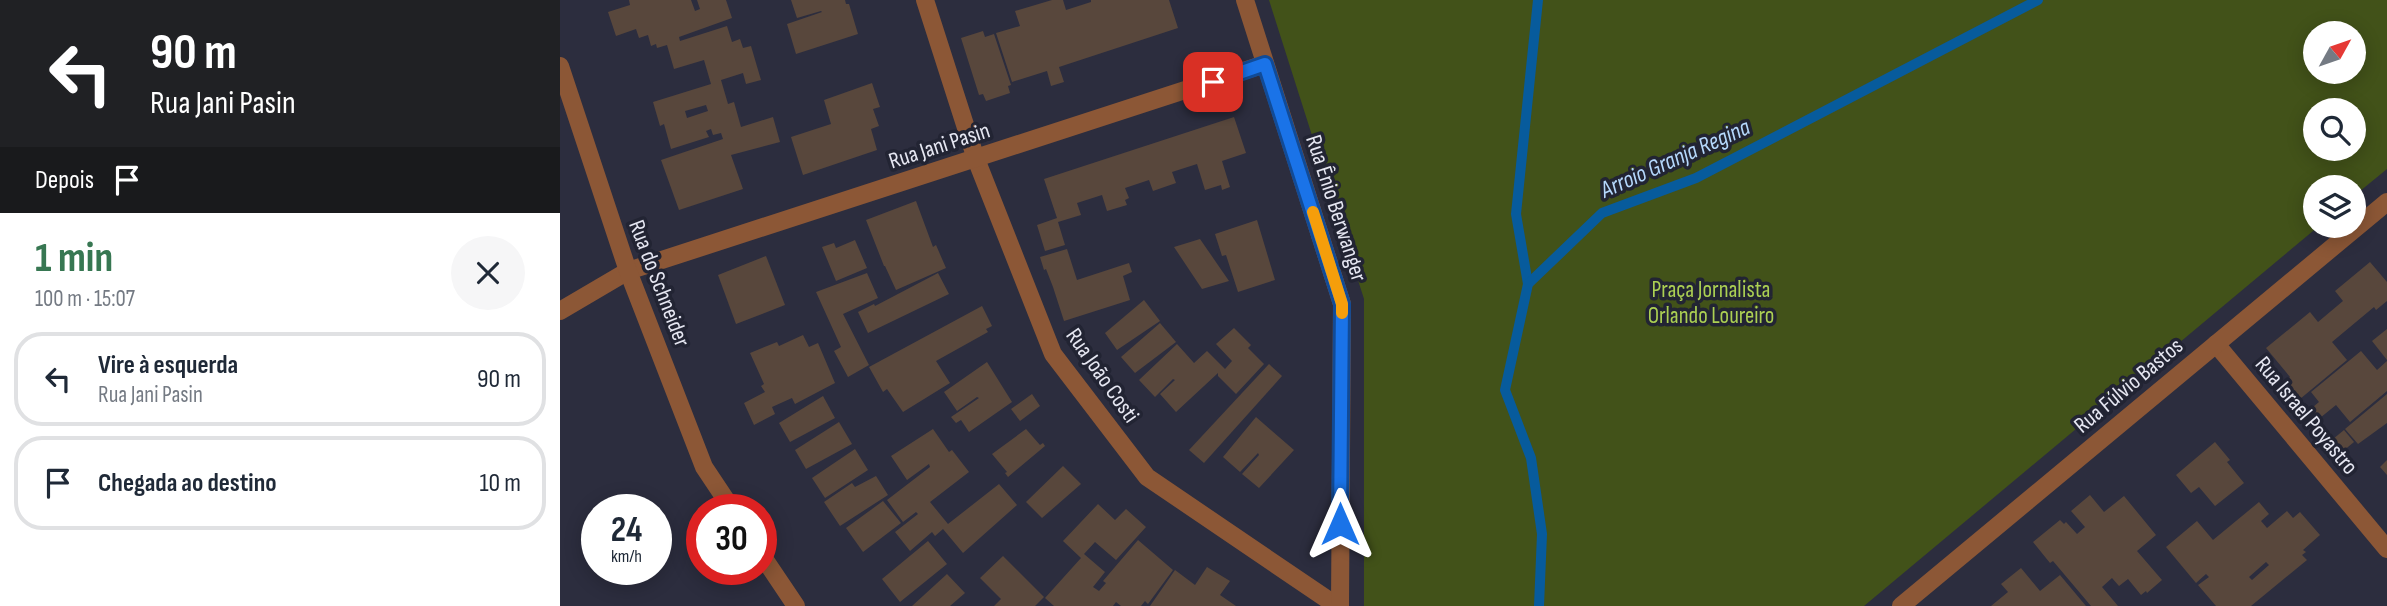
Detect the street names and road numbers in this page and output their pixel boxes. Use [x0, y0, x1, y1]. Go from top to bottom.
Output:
street label: Rua Jani Pasin [885, 116, 993, 175]
street label: Rua Ênio Berwanger [1299, 132, 1373, 285]
street label: Rua do Schneider [622, 216, 696, 351]
street label: Rua João Costi [1059, 323, 1145, 428]
street label: Rua Fúlvio Bastos [2068, 332, 2189, 439]
street label: Rua Israel Poyastro [2249, 351, 2364, 480]

